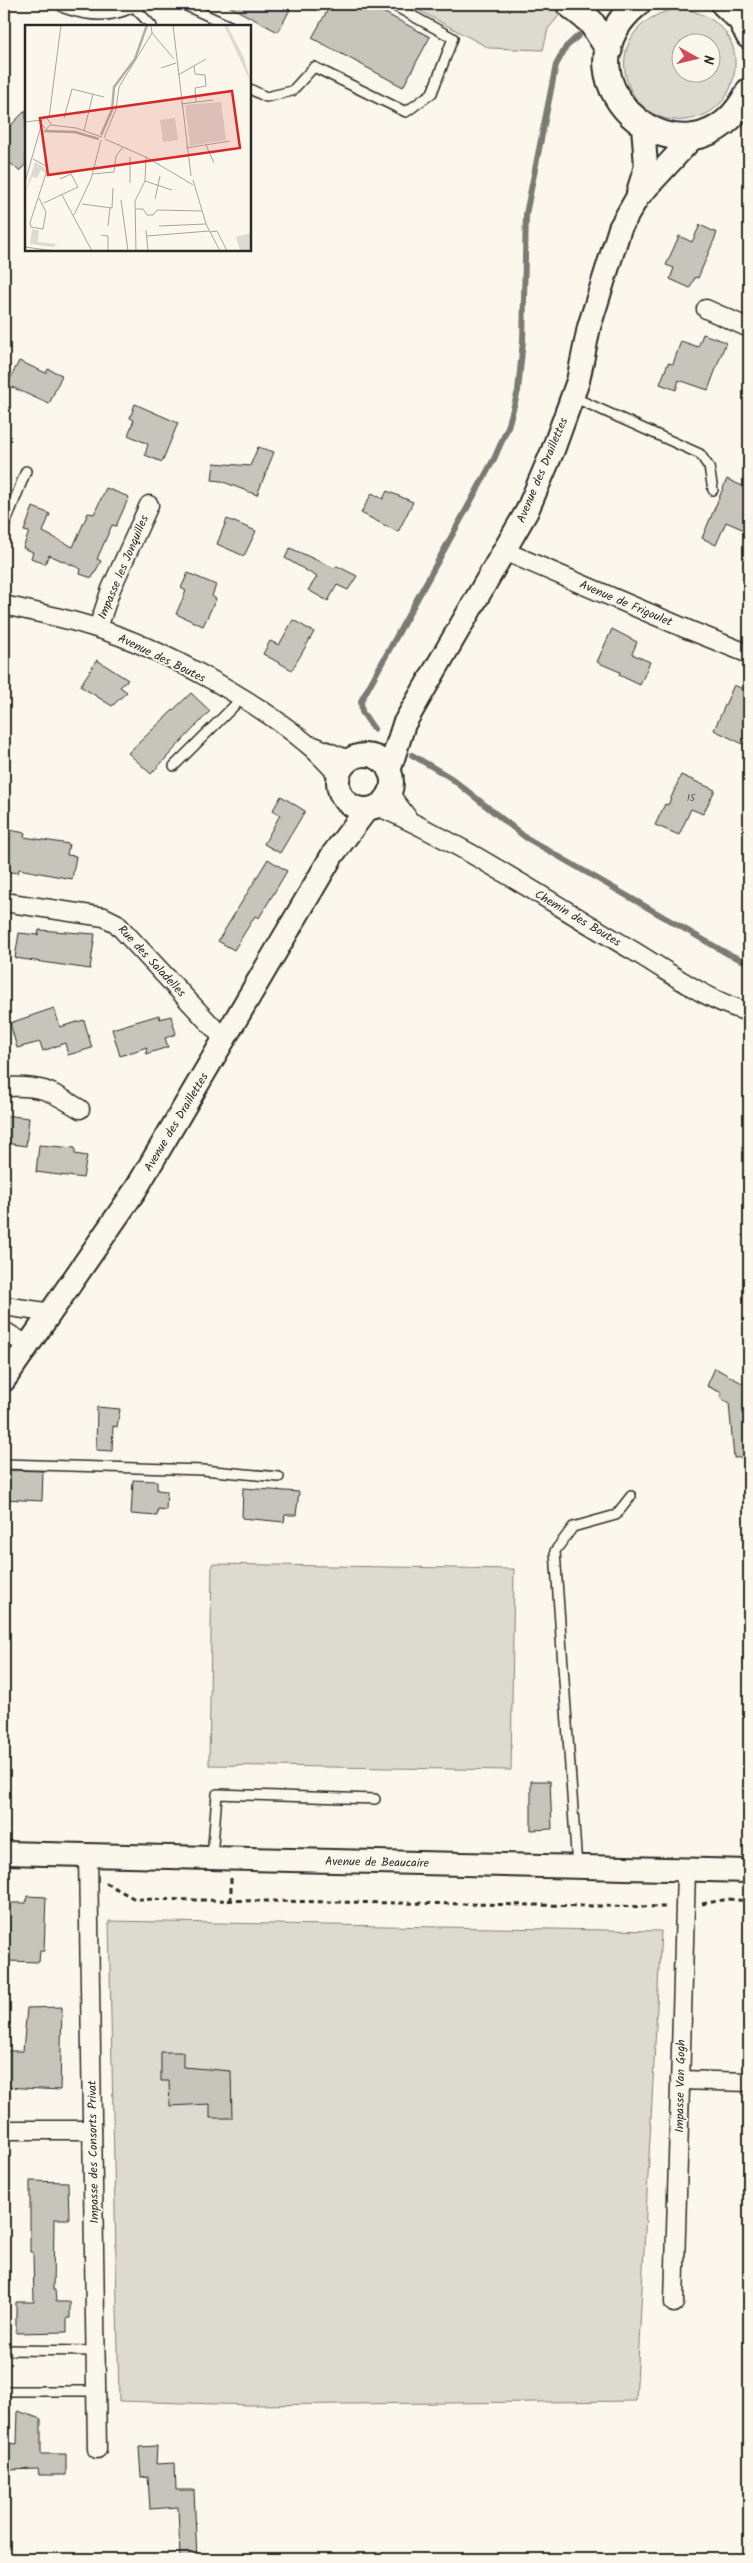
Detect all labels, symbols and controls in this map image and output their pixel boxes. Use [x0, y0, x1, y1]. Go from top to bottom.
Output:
inset map [25, 25, 251, 251]
north arrow [670, 32, 720, 82]
text: N [696, 54, 719, 66]
street label: Avenue des Draillettes [512, 415, 573, 526]
street label: Impasse les Jonquilles [93, 512, 154, 622]
street label: Avenue de Frigoulet [576, 575, 676, 632]
street label: Avenue des Boutes [115, 629, 209, 688]
house number: 15 [687, 790, 696, 806]
street label: Chemin des Boutes [531, 885, 625, 952]
street label: Rue des Saladelles [113, 921, 190, 1002]
street label: Avenue des Draillettes [139, 1069, 214, 1175]
street label: Avenue de Beaucaire [325, 1852, 430, 1873]
street label: Impasse Van Gogh [670, 2039, 691, 2133]
street label: Impasse des Consorts Privat [83, 2080, 104, 2224]

